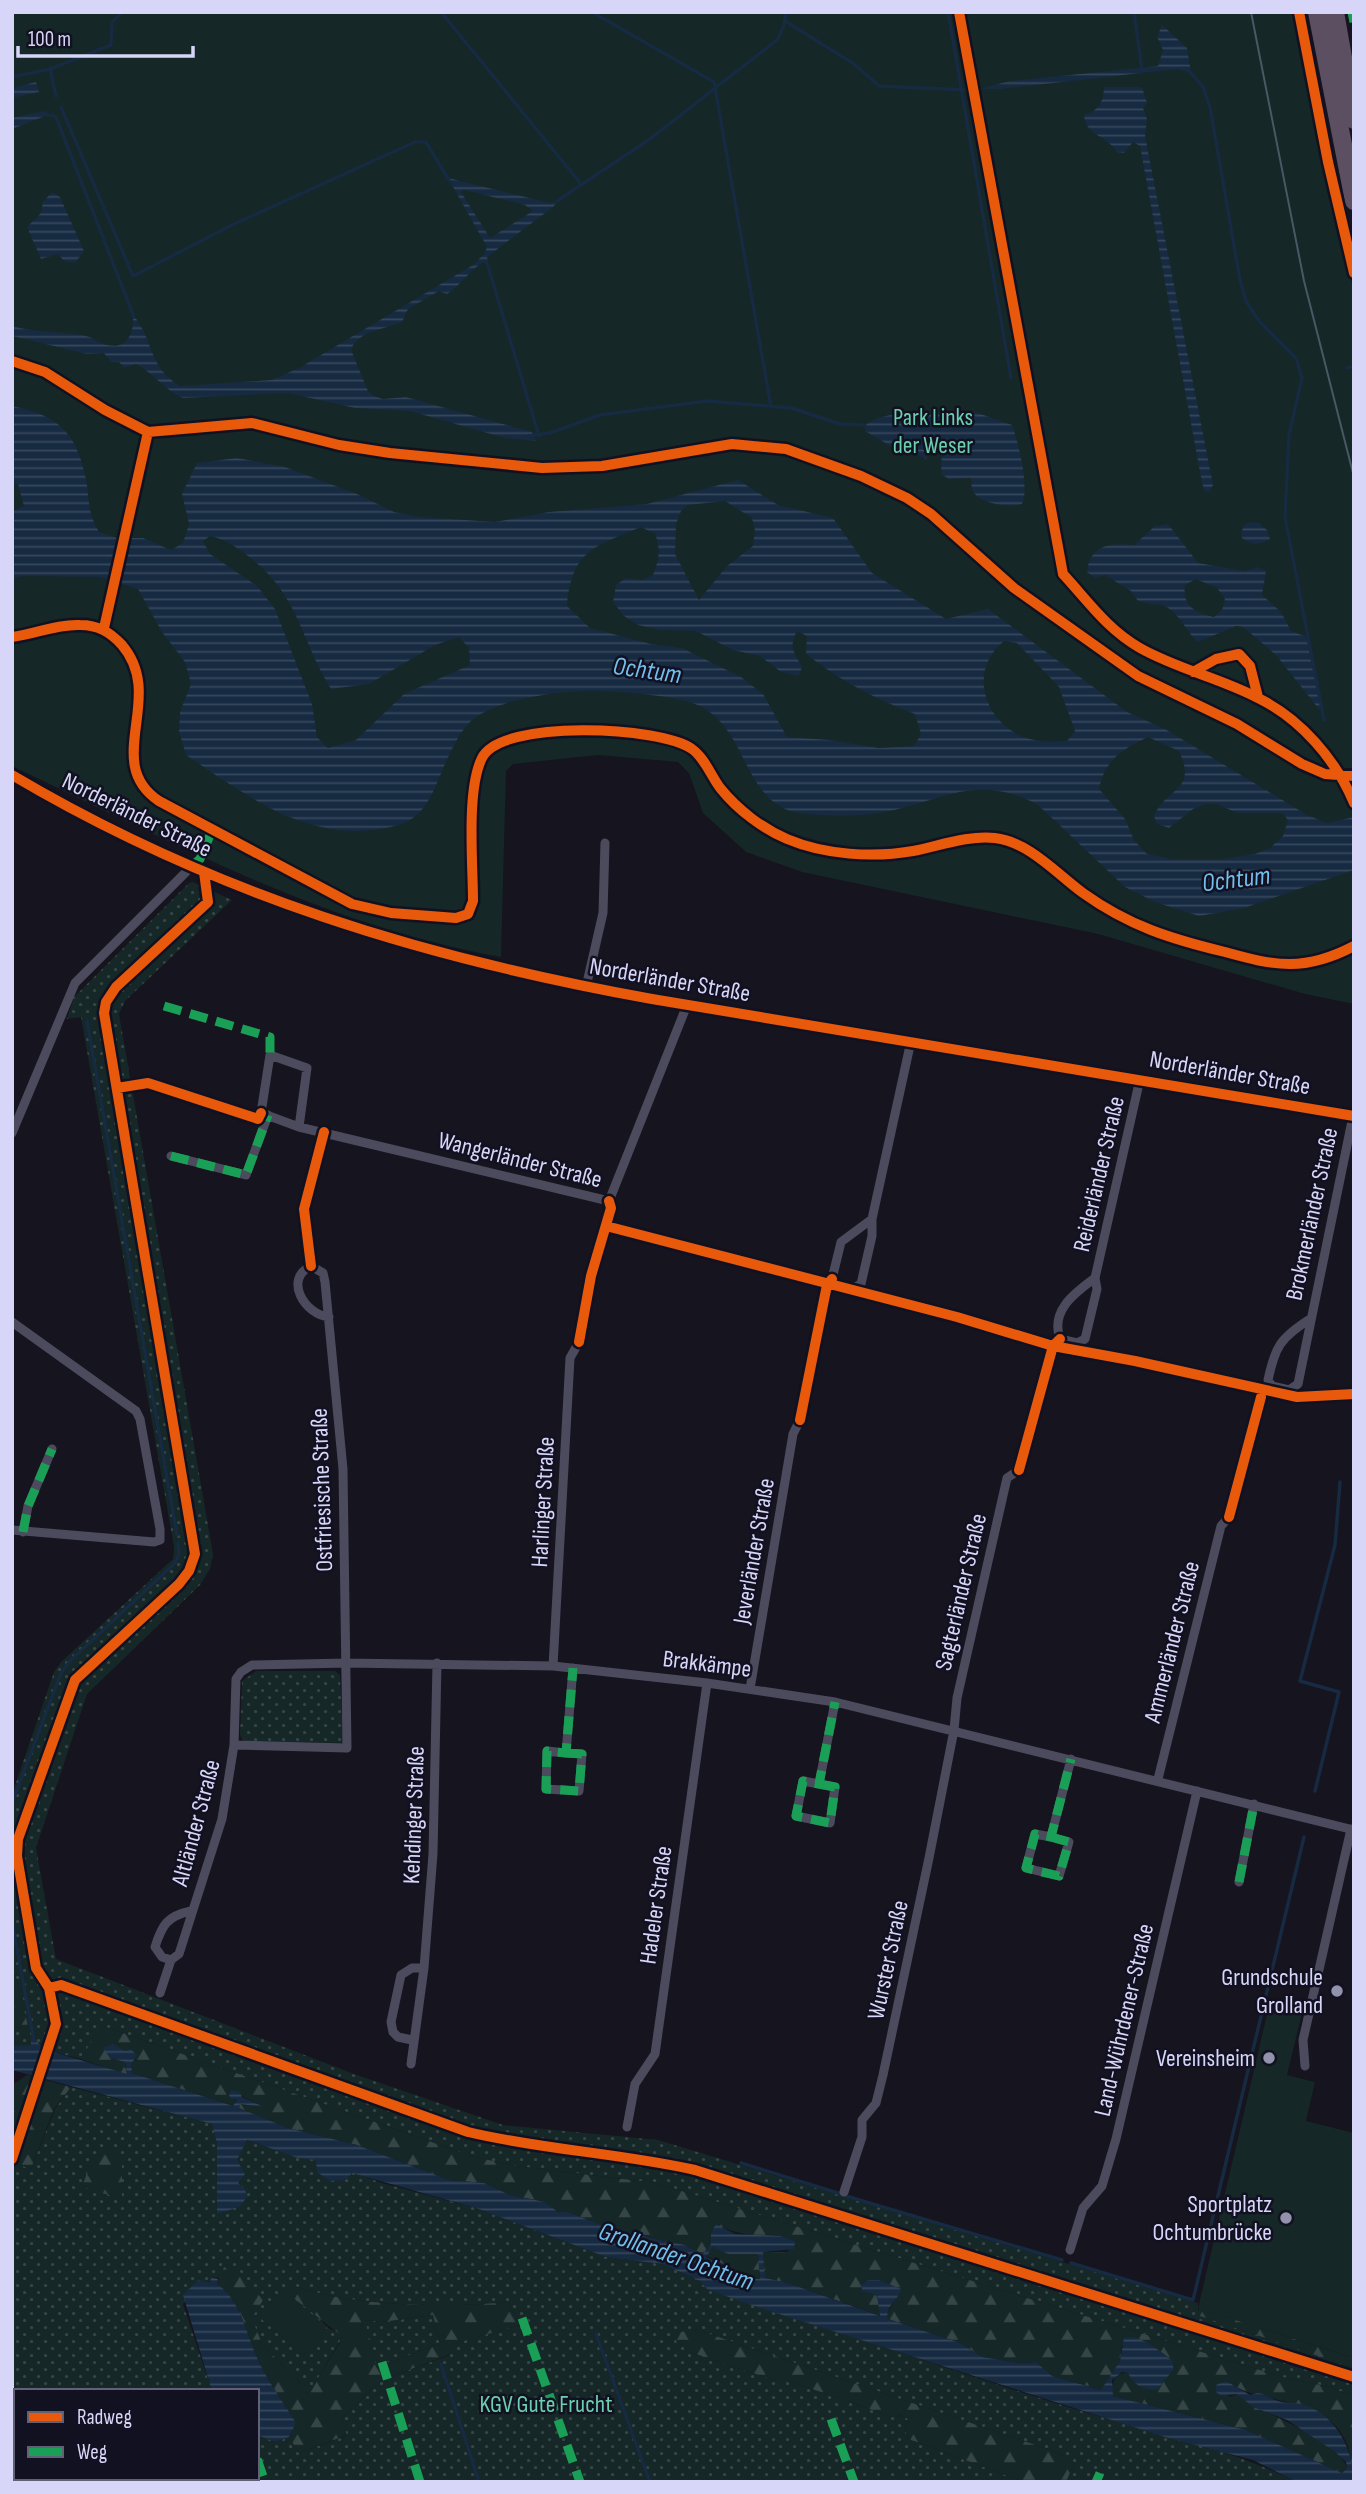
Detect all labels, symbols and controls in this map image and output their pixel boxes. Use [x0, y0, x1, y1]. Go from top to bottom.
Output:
scale bar [18, 14, 192, 58]
text: 100 m [28, 27, 71, 52]
park label: Park Links der Weser [893, 403, 973, 460]
water label: Ochtum [611, 651, 683, 691]
street label: Norderländer Straße [58, 766, 216, 864]
water label: Ochtum [1200, 860, 1272, 900]
street label: Norderländer Straße [587, 952, 753, 1008]
street label: Norderländer Straße [1147, 1045, 1313, 1101]
street label: Reiderländer Straße [1067, 1093, 1131, 1255]
street label: Brokmerländer Straße [1280, 1125, 1344, 1303]
street label: Wangerländer Straße [435, 1126, 605, 1194]
street label: Ostfriesische Straße [305, 1408, 339, 1572]
street label: Harlinger Straße [525, 1436, 561, 1568]
street label: Jeverländer Straße [727, 1476, 781, 1627]
street label: Sagterländer Straße [929, 1511, 993, 1673]
street label: Ammerländer Straße [1138, 1558, 1206, 1727]
street label: Brakkämpe [661, 1644, 753, 1684]
street label: Kehdinger Straße [397, 1746, 431, 1884]
street label: Altländer Straße [165, 1757, 227, 1890]
street label: Hadeler Straße [633, 1844, 679, 1966]
street label: Wurster Straße [861, 1898, 915, 2022]
street label: Land-Wührdener-Straße [1088, 1921, 1160, 2119]
place label: Grundschule Grolland [1221, 1963, 1323, 2020]
marker: Grundschule Grolland [1329, 1983, 1345, 1999]
place label: Vereinsheim [1156, 2044, 1255, 2073]
marker: Vereinsheim [1261, 2050, 1277, 2066]
place label: Sportplatz Ochtumbrücke [1152, 2190, 1272, 2247]
marker: Sportplatz Ochtumbrücke [1278, 2210, 1294, 2226]
water label: Grollander Ochtum [594, 2216, 758, 2298]
legend [14, 2389, 259, 2480]
park label: KGV Gute Frucht [479, 2390, 613, 2419]
text: Radweg [77, 2405, 132, 2430]
text: Weg [77, 2440, 107, 2465]

